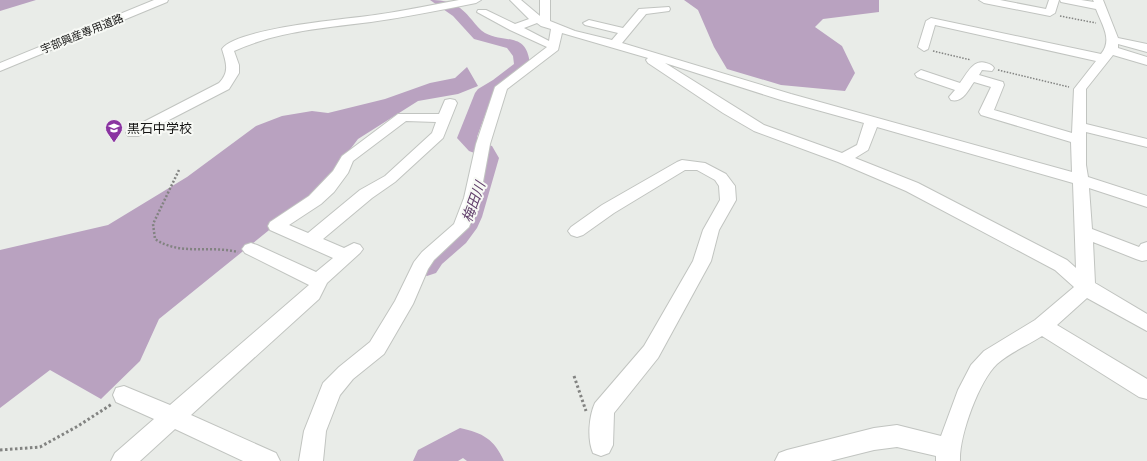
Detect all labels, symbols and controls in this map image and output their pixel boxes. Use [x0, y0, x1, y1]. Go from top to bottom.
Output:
street label: 宇部興産専用道路 [39, 11, 125, 57]
school or university icon: 黒石中学校 [104, 118, 124, 143]
place label: 黒石中学校 [127, 121, 192, 136]
water label: 梅田川 [459, 177, 490, 225]

